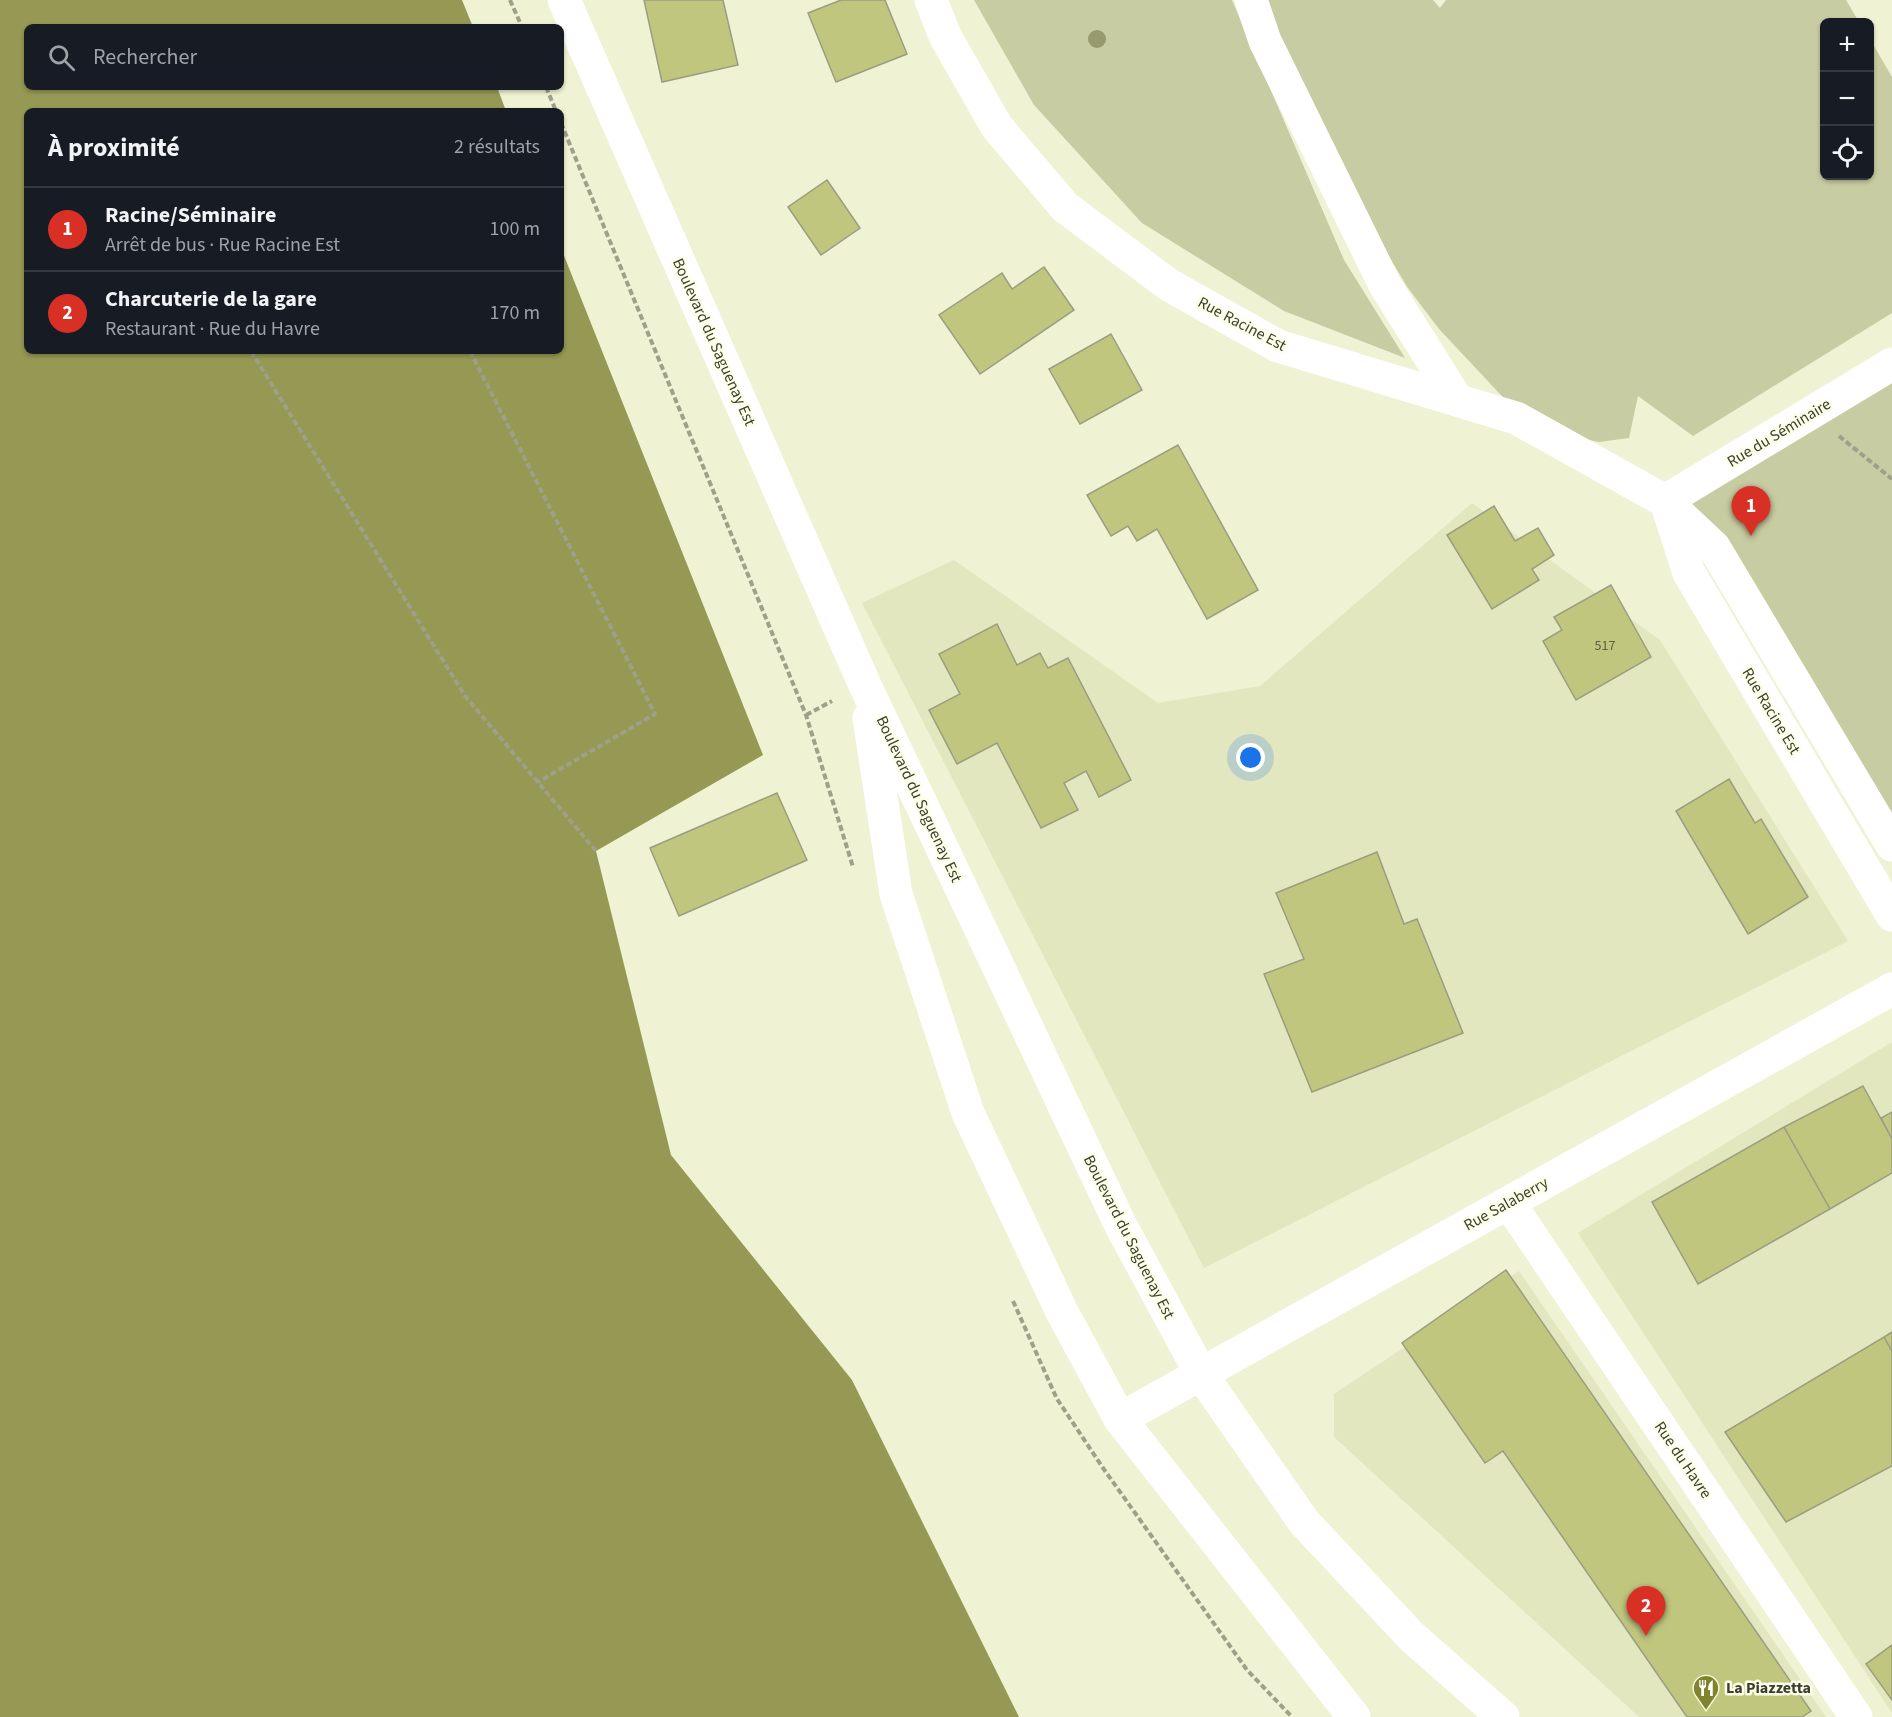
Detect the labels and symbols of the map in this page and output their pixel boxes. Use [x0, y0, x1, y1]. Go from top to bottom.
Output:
street label: Boulevard du Saguenay Est [667, 255, 761, 430]
street label: Rue Racine Est [1194, 291, 1291, 357]
street label: Rue du Séminaire [1723, 393, 1835, 473]
pin: 1 [1732, 486, 1770, 536]
house number: 517 [1595, 636, 1615, 656]
street label: Rue Racine Est [1736, 664, 1806, 759]
street label: Boulevard du Saguenay Est [871, 712, 968, 886]
your location [1236, 743, 1265, 772]
street label: Boulevard du Saguenay Est [1078, 1151, 1180, 1323]
street label: Rue Salaberry [1460, 1171, 1553, 1236]
street label: Rue du Havre [1649, 1417, 1717, 1503]
pin: 2 [1626, 1586, 1666, 1636]
restaurant icon: La Piazzetta [1691, 1673, 1721, 1711]
place label: La Piazzetta [1726, 1677, 1811, 1699]

